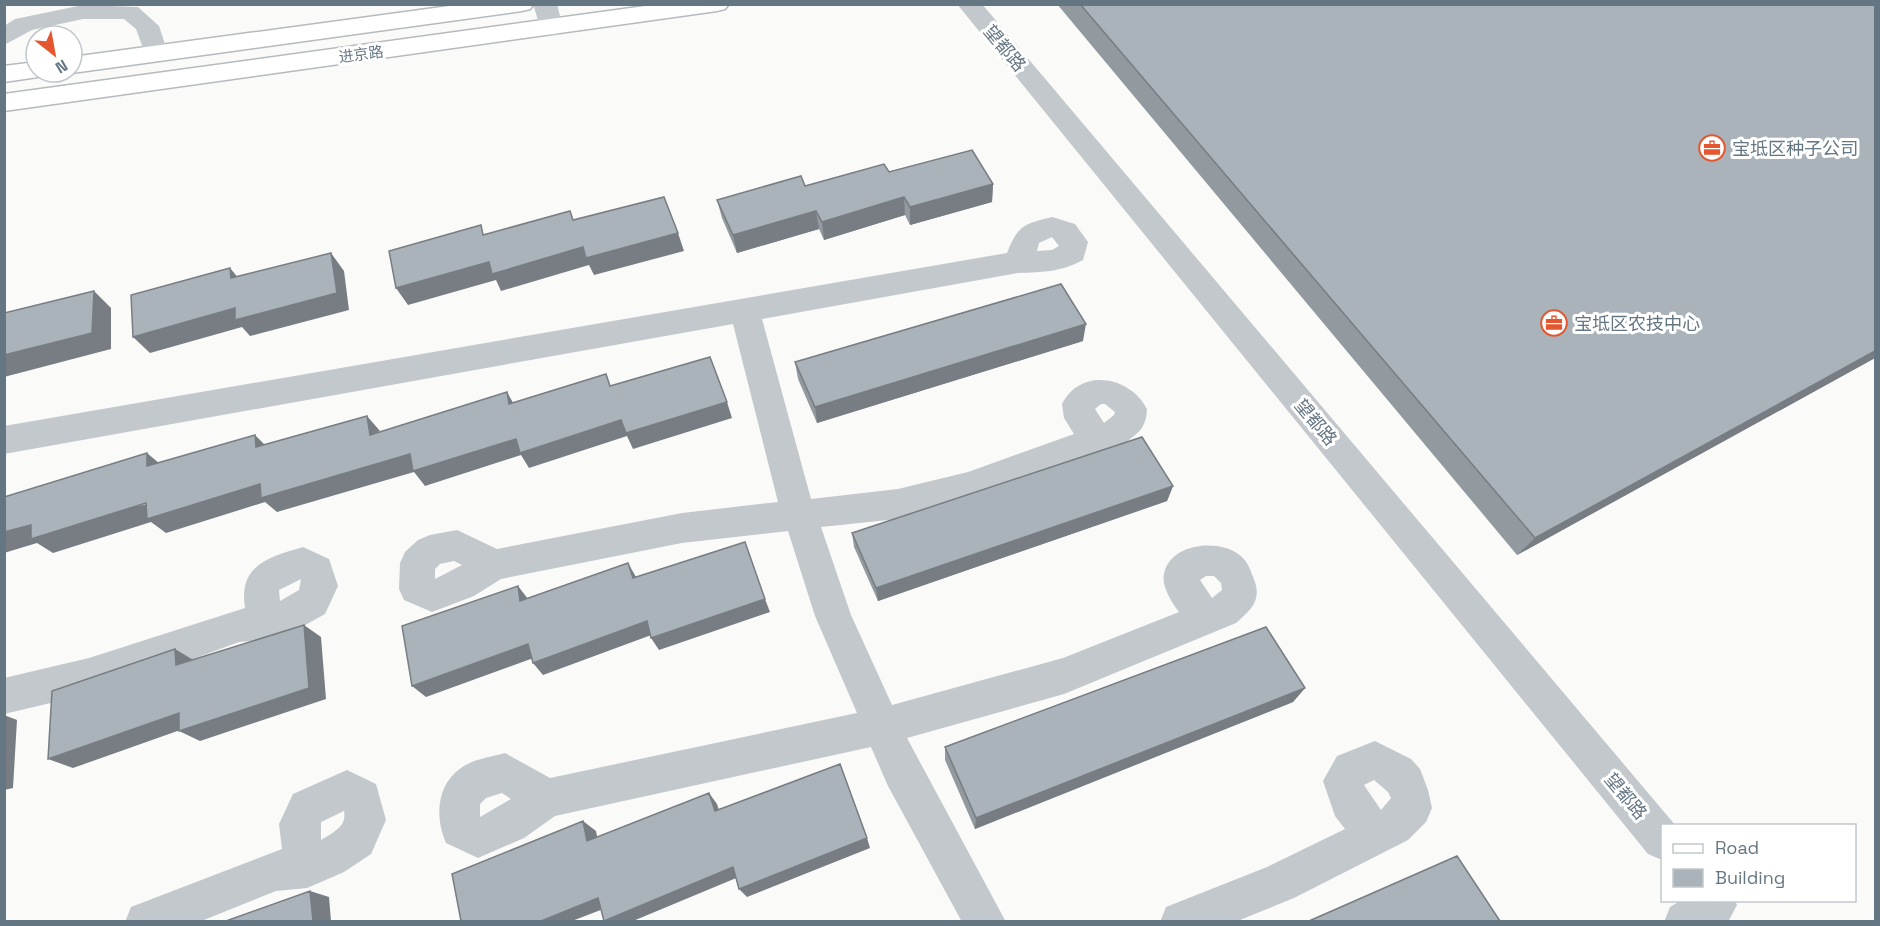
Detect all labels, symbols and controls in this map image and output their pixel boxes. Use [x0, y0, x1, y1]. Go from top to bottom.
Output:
street label: 望都路 [979, 20, 1031, 76]
north arrow [24, 24, 84, 84]
street label: 进京路 [337, 41, 385, 67]
text: N [51, 55, 71, 78]
office icon: 宝坻区种子公司 [1697, 133, 1727, 163]
place label: 宝坻区种子公司 [1732, 137, 1858, 160]
office icon: 宝坻区农技中心 [1539, 308, 1569, 338]
place label: 宝坻区农技中心 [1574, 312, 1700, 335]
street label: 望都路 [1290, 394, 1342, 450]
street label: 望都路 [1600, 768, 1652, 824]
legend [1661, 824, 1856, 902]
text: Road [1715, 836, 1759, 859]
text: Building [1715, 866, 1785, 889]

